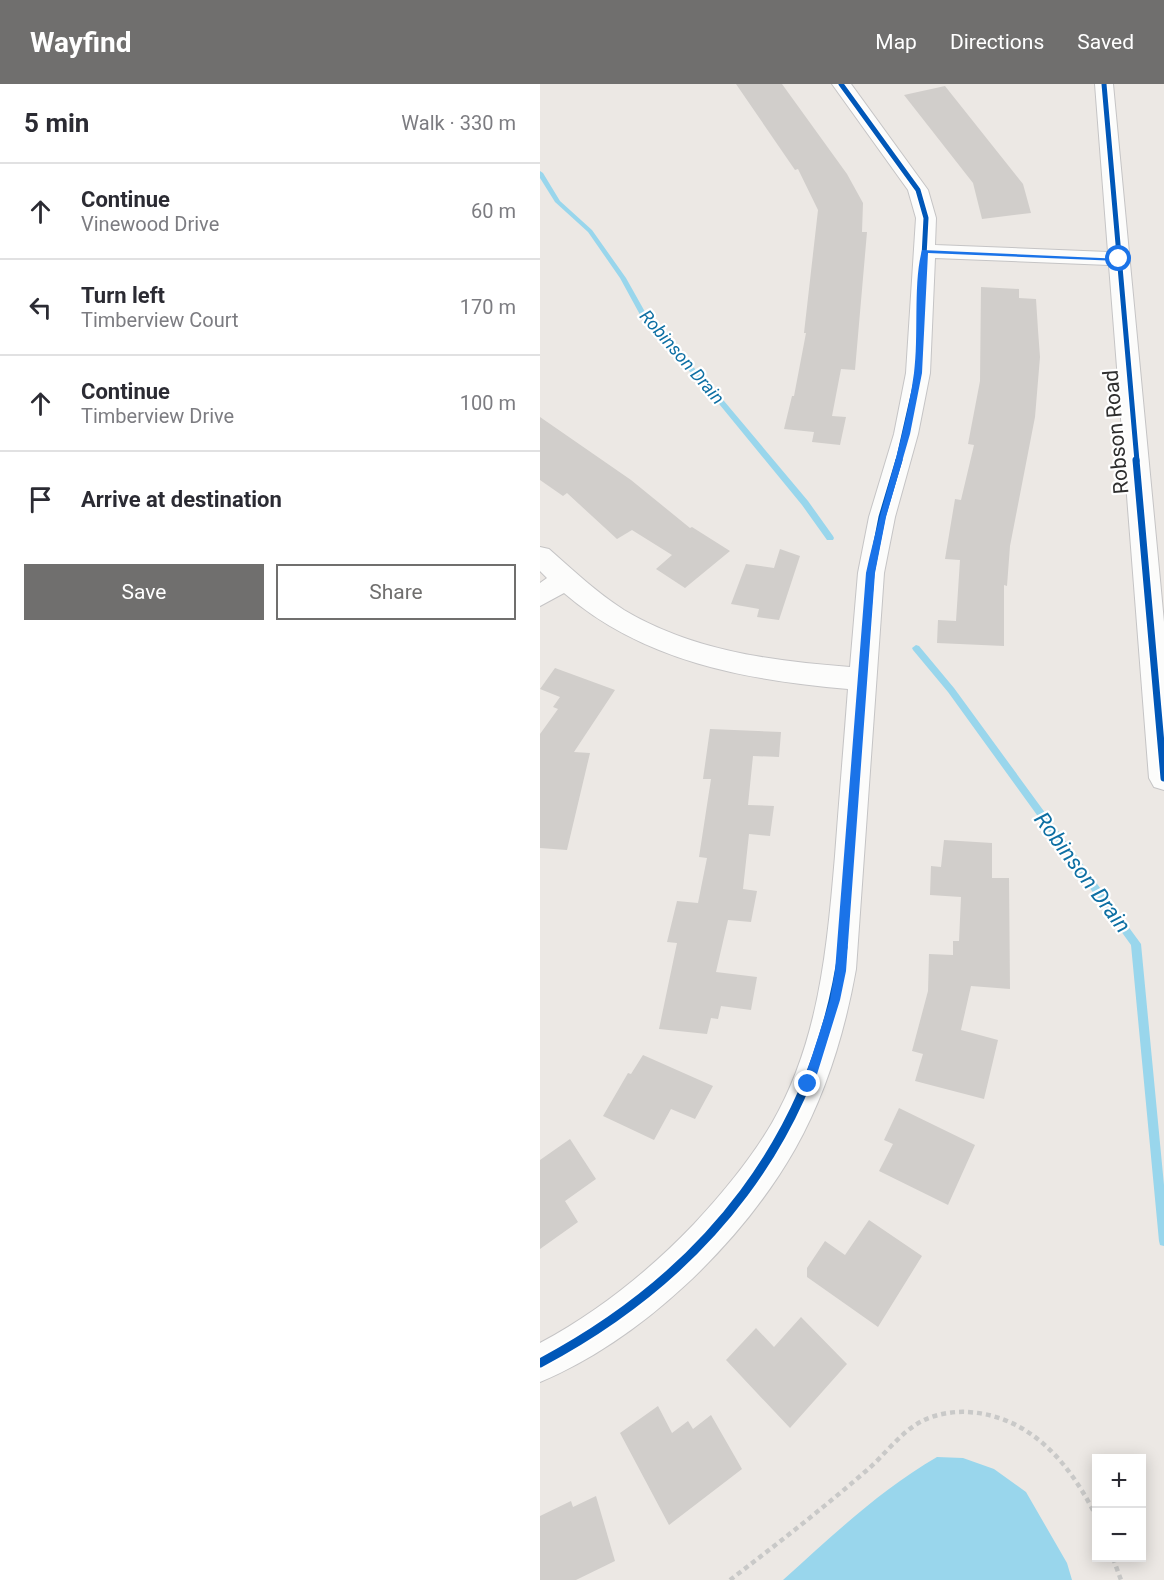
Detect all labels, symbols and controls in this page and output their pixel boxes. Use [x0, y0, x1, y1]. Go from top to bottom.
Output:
text: Wayfind [30, 26, 131, 59]
text: Map [875, 30, 917, 54]
text: Directions [950, 30, 1044, 54]
text: Saved [1077, 30, 1134, 54]
text: 5 min [24, 108, 89, 138]
text: Walk · 330 m [401, 111, 516, 135]
text: Continue [81, 187, 170, 212]
icon: ahead [24, 195, 57, 228]
text: 60 m [471, 199, 516, 223]
text: Vinewood Drive [81, 212, 219, 236]
route start [1105, 245, 1131, 271]
text: Turn left [81, 283, 165, 308]
icon: left [24, 291, 57, 324]
text: 170 m [460, 295, 516, 319]
water label: Robinson Drain [636, 305, 729, 408]
text: Timberview Court [81, 308, 239, 332]
street label: Robson Road [1099, 369, 1133, 495]
text: Continue [81, 379, 170, 404]
icon: ahead [24, 387, 57, 420]
text: 100 m [460, 391, 516, 415]
text: Timberview Drive [81, 404, 234, 428]
icon: arrive [24, 483, 57, 516]
text: Arrive at destination [81, 487, 282, 512]
button: Save [24, 564, 264, 620]
button: Share [276, 564, 516, 620]
water label: Robinson Drain [1029, 807, 1136, 937]
route end [794, 1070, 820, 1096]
map controls [1092, 1454, 1146, 1562]
button: + [1092, 1454, 1146, 1508]
button: − [1092, 1508, 1146, 1562]

